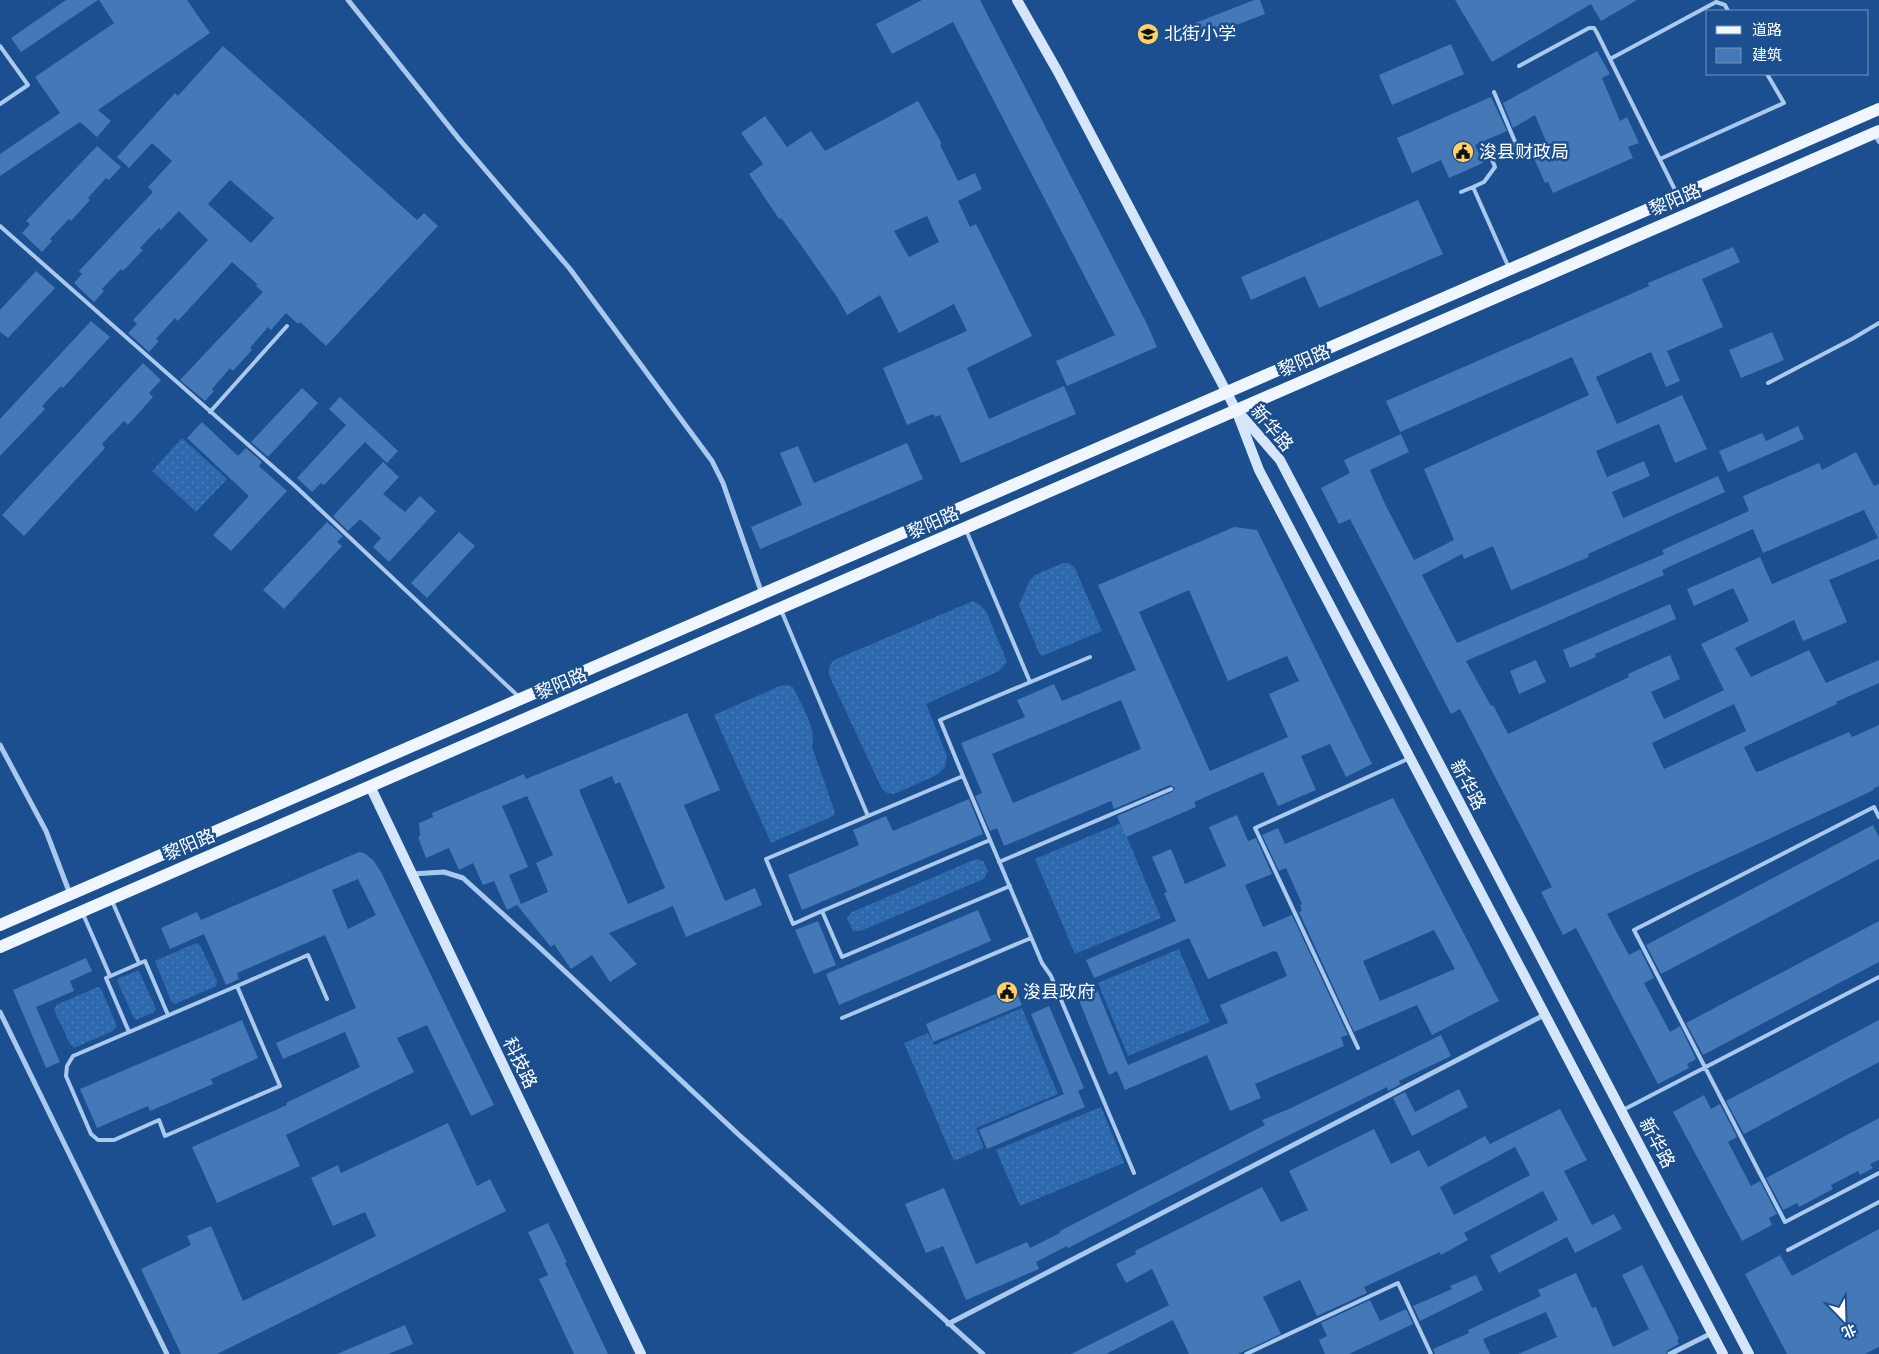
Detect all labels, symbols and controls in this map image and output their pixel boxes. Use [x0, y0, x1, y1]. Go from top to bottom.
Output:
legend [1706, 10, 1869, 75]
text: 道路 [1752, 21, 1782, 39]
school or university icon: 北街小学 [1136, 22, 1160, 46]
place label: 北街小学 [1164, 23, 1236, 45]
text: 建筑 [1752, 46, 1782, 64]
public building icon: 浚县财政局 [1451, 140, 1475, 164]
place label: 浚县财政局 [1479, 141, 1569, 163]
street label: 黎阳路 [1646, 179, 1704, 221]
street label: 黎阳路 [1275, 340, 1333, 382]
street label: 新华路 [1246, 400, 1298, 456]
street label: 黎阳路 [904, 502, 962, 544]
street label: 黎阳路 [532, 663, 590, 705]
street label: 新华路 [1446, 756, 1490, 814]
street label: 黎阳路 [160, 824, 218, 866]
public building icon: 浚县政府 [995, 980, 1019, 1004]
place label: 浚县政府 [1023, 981, 1095, 1003]
street label: 科技路 [498, 1034, 542, 1092]
street label: 新华路 [1635, 1114, 1679, 1172]
north arrow [1819, 1294, 1869, 1344]
text: 北 [1839, 1320, 1859, 1341]

